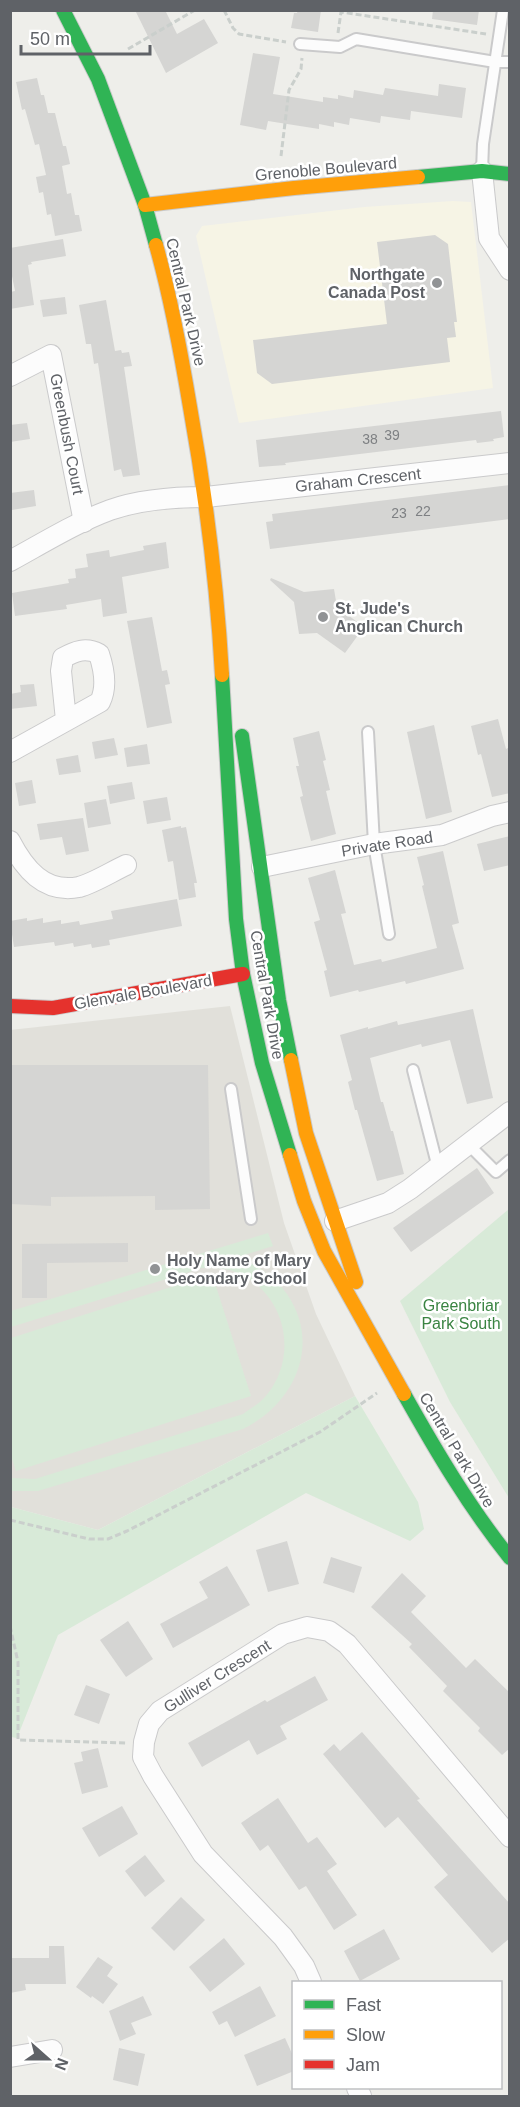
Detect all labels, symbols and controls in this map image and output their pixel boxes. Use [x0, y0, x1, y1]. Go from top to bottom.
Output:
scale bar [21, 18, 150, 56]
text: 50 m [30, 29, 70, 49]
street label: Grenoble Boulevard [254, 154, 398, 184]
street label: Central Park Drive [163, 236, 209, 368]
place label: Northgate Canada Post [328, 266, 426, 301]
marker: Northgate Canada Post [430, 276, 444, 290]
street label: Greenbush Court [47, 372, 87, 496]
house number: 39 [384, 427, 400, 443]
house number: 38 [362, 431, 378, 447]
street label: Graham Crescent [294, 465, 422, 495]
house number: 22 [415, 503, 431, 519]
house number: 23 [391, 505, 407, 521]
place label: St. Jude's Anglican Church [335, 600, 463, 635]
marker: St. Jude's Anglican Church [316, 610, 330, 624]
street label: Private Road [340, 828, 434, 860]
street label: Central Park Drive [247, 929, 287, 1061]
street label: Glenvale Boulevard [73, 972, 213, 1012]
place label: Holy Name of Mary Secondary School [167, 1252, 311, 1287]
marker: Holy Name of Mary Secondary School [148, 1262, 162, 1276]
park label: Greenbriar Park South [421, 1297, 501, 1332]
street label: Central Park Drive [416, 1390, 498, 1510]
street label: Gulliver Crescent [160, 1636, 274, 1716]
legend [292, 1981, 502, 2089]
text: Fast [346, 1995, 381, 2015]
text: Slow [346, 2025, 386, 2045]
north arrow [18, 2029, 78, 2089]
text: Jam [346, 2055, 380, 2075]
text: N [52, 2056, 72, 2073]

